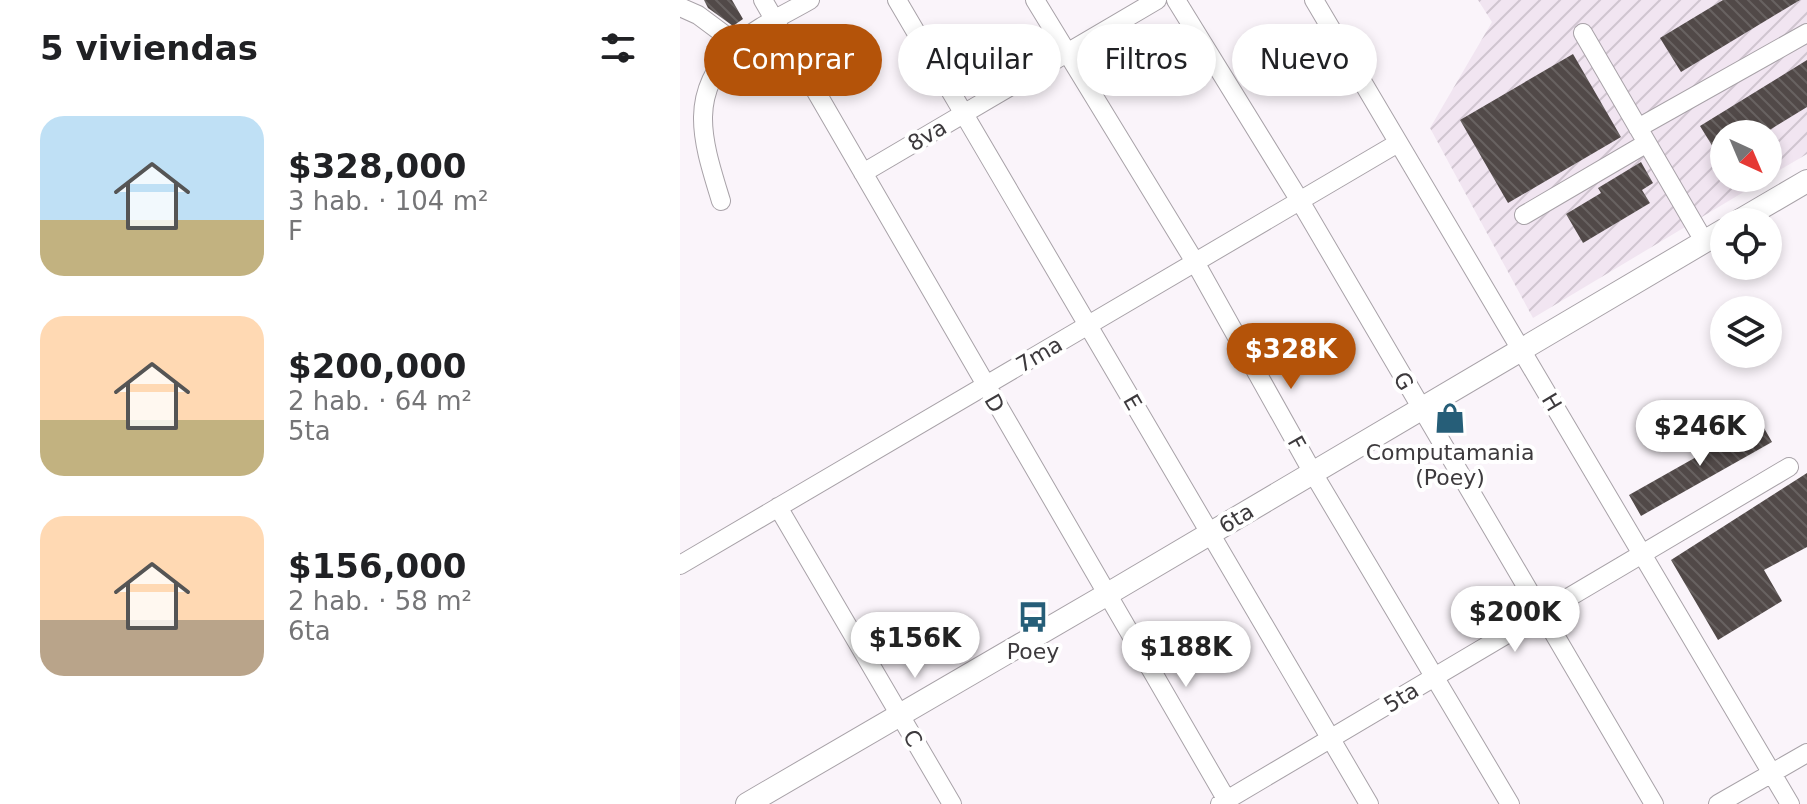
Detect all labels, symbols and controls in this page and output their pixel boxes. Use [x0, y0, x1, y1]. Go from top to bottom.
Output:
chip: Comprar [704, 24, 882, 96]
chip: Alquilar [898, 24, 1061, 96]
chip: Filtros [1077, 24, 1216, 96]
chip: Nuevo [1232, 24, 1377, 96]
icon: filters [596, 26, 640, 70]
text: 5 viviendas [40, 28, 258, 68]
street label: 8va [903, 114, 951, 156]
north arrow [1710, 120, 1782, 192]
map controls [1710, 120, 1782, 368]
text: $328,000 [288, 146, 467, 186]
icon: home [104, 148, 200, 244]
text: 3 hab. · 104 m² [288, 186, 488, 216]
button: locate [1710, 208, 1782, 280]
text: F [288, 216, 303, 246]
button: layers [1710, 296, 1782, 368]
pin: $328K [1235, 323, 1347, 391]
street label: 7ma [1012, 331, 1067, 377]
text: $328K [1245, 334, 1337, 364]
text: $200,000 [288, 346, 467, 386]
icon: home [104, 348, 200, 444]
street label: G [1388, 368, 1419, 395]
text: 2 hab. · 64 m² [288, 386, 472, 416]
street label: H [1537, 389, 1567, 416]
street label: D [980, 390, 1010, 417]
street label: E [1118, 390, 1147, 415]
pin: $246K [1644, 400, 1756, 468]
shop icon: Computamania (Poey) [1433, 401, 1467, 435]
text: $246K [1654, 411, 1746, 441]
text: 5ta [288, 416, 331, 446]
street label: F [1283, 432, 1311, 455]
place label: Computamania (Poey) [1366, 440, 1534, 490]
street label: 6ta [1214, 498, 1258, 538]
text: $156,000 [288, 546, 467, 586]
icon: home [104, 548, 200, 644]
text: 2 hab. · 58 m² [288, 586, 472, 616]
pin: $200K [1459, 586, 1571, 654]
text: $200K [1469, 597, 1561, 627]
bus stop icon: Poey [1016, 600, 1050, 634]
pin: $156K [859, 612, 971, 680]
text: 6ta [288, 616, 331, 646]
pin: $188K [1130, 621, 1242, 689]
text: $156K [869, 623, 961, 653]
text: $188K [1140, 632, 1232, 662]
place label: Poey [1007, 639, 1059, 664]
street label: 5ta [1379, 677, 1423, 717]
street label: C [898, 725, 927, 751]

